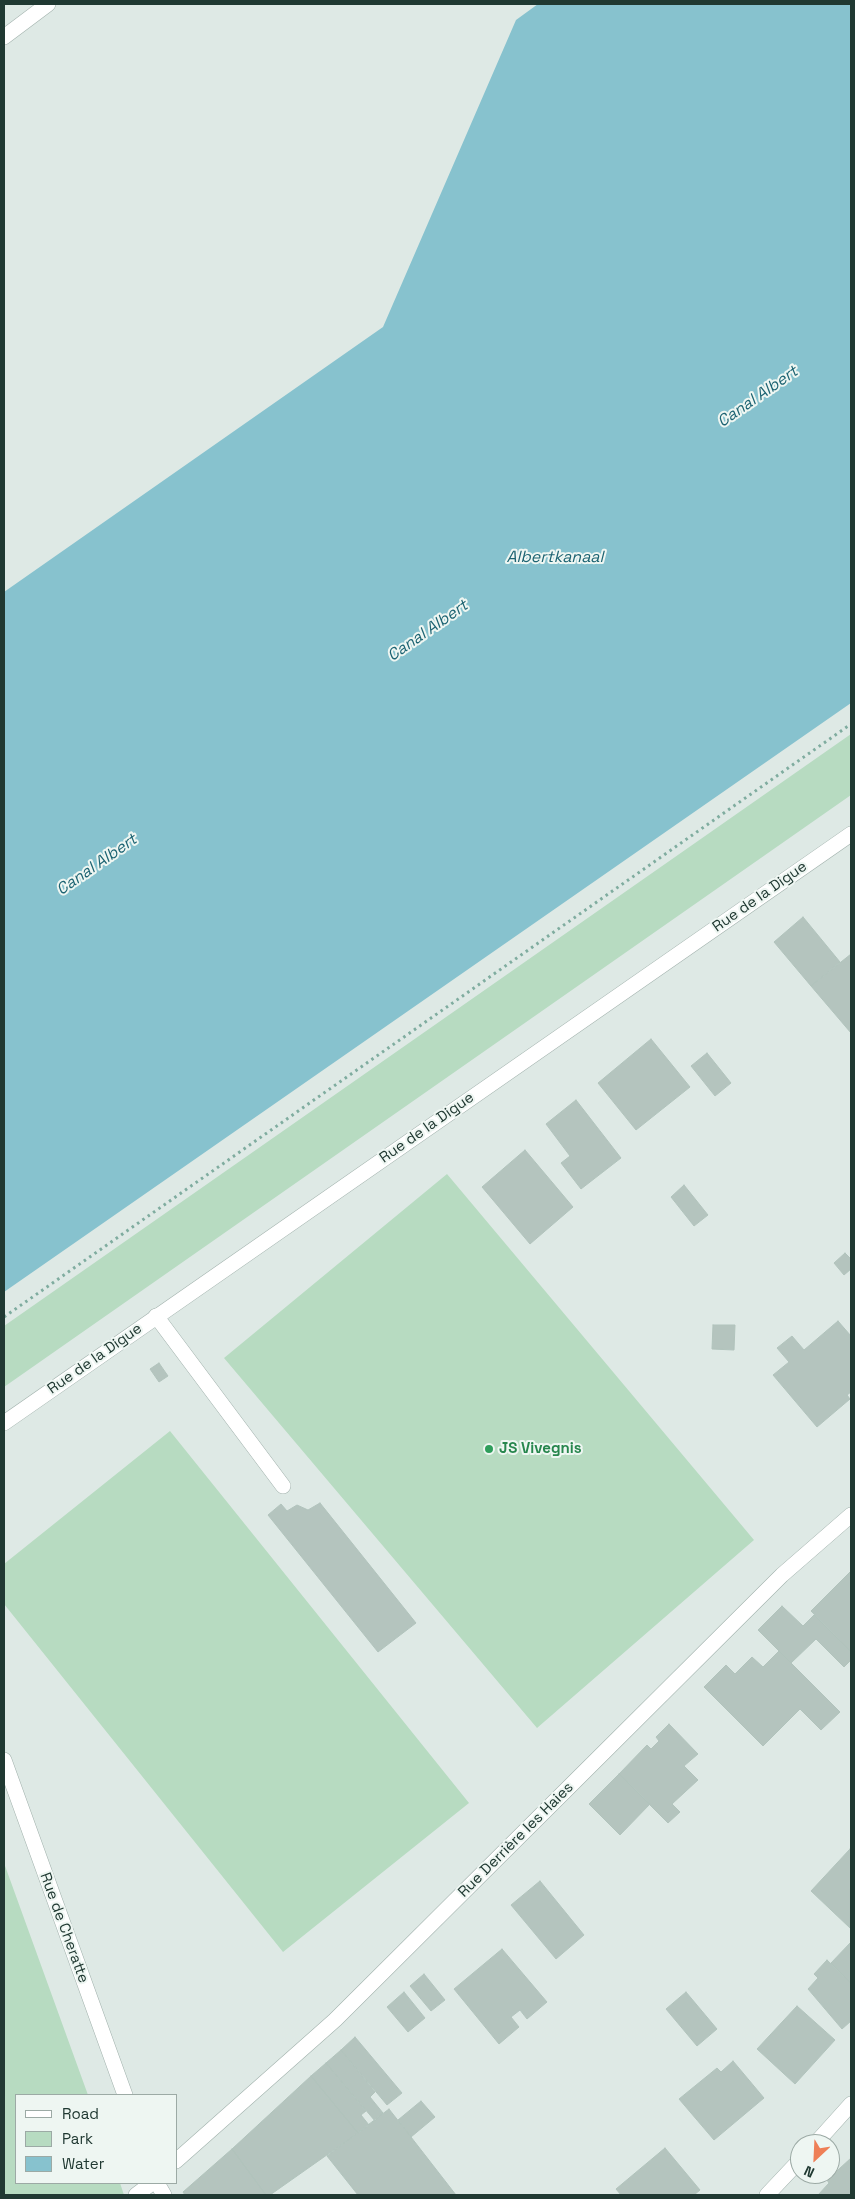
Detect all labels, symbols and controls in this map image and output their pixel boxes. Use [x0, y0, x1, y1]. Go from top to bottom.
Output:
water label: Canal Albert [714, 362, 802, 432]
water label: Albertkanaal [507, 548, 603, 568]
water label: Canal Albert [384, 596, 472, 666]
water label: Canal Albert [53, 830, 141, 900]
street label: Rue de la Digue [709, 858, 811, 936]
street label: Rue de la Digue [376, 1089, 478, 1167]
street label: Rue de la Digue [44, 1320, 146, 1398]
place label: JS Vivegnis [499, 1440, 582, 1458]
marker: JS Vivegnis [483, 1443, 495, 1455]
street label: Rue Derrière les Haies [455, 1779, 577, 1901]
street label: Rue de Cheratte [36, 1870, 92, 1986]
legend [15, 2094, 178, 2184]
text: Road [62, 2104, 99, 2123]
text: Park [62, 2129, 93, 2148]
north arrow [790, 2134, 840, 2184]
text: Water [62, 2154, 104, 2173]
text: N [801, 2162, 817, 2182]

